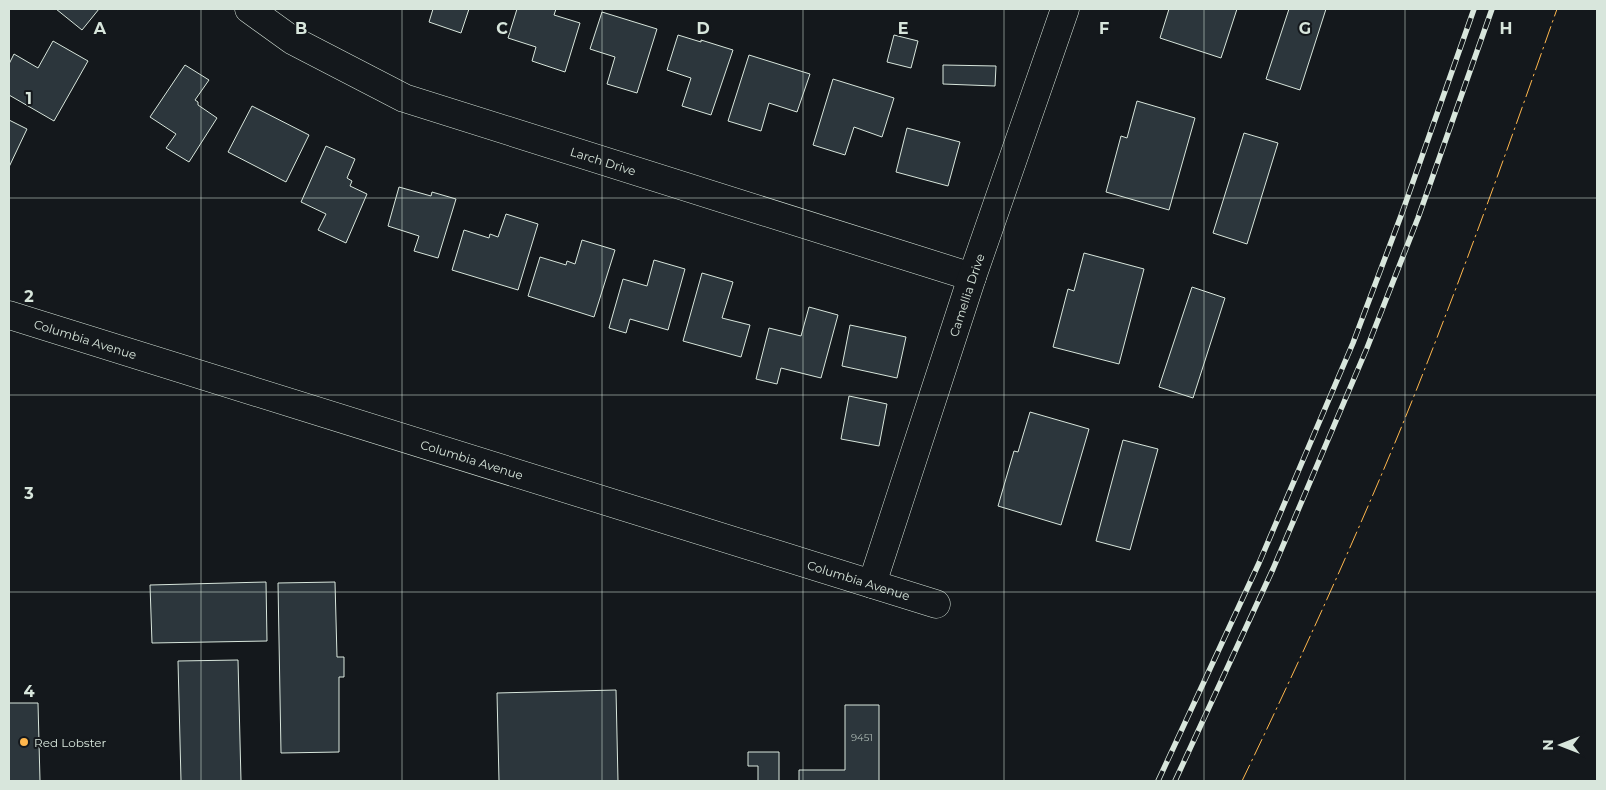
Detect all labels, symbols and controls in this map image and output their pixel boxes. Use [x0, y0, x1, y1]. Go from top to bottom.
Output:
text: A [93, 19, 107, 38]
text: B [295, 19, 307, 38]
text: C [496, 19, 508, 38]
text: D [696, 19, 710, 38]
text: E [898, 19, 908, 38]
text: F [1099, 19, 1109, 38]
text: G [1299, 19, 1311, 38]
text: H [1500, 19, 1512, 38]
text: 1 [26, 89, 32, 108]
street label: Larch Drive [568, 143, 638, 178]
street label: Camellia Drive [946, 251, 987, 339]
text: 2 [24, 287, 34, 306]
street label: Columbia Avenue [32, 316, 139, 362]
street label: Columbia Avenue [419, 436, 525, 482]
text: 3 [23, 484, 34, 503]
street label: Columbia Avenue [805, 557, 912, 603]
text: 4 [23, 682, 35, 701]
north arrow [1536, 720, 1586, 770]
house number: 9451 [851, 731, 873, 744]
place label: Red Lobster [34, 735, 107, 750]
marker: Red Lobster [18, 736, 30, 748]
text: N [1539, 739, 1557, 751]

